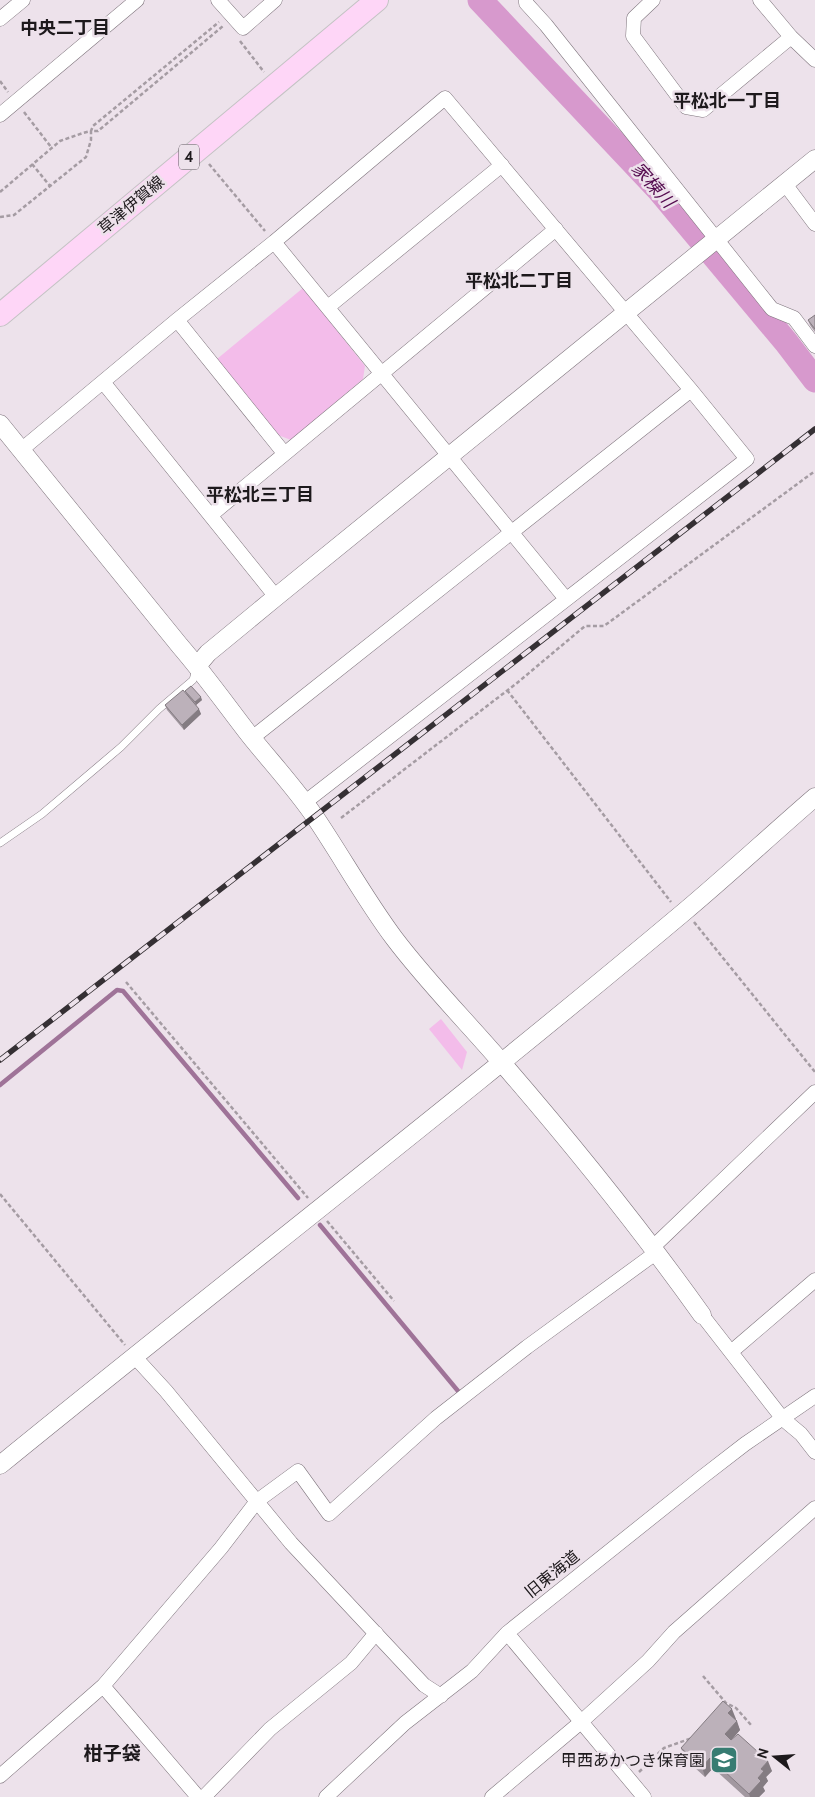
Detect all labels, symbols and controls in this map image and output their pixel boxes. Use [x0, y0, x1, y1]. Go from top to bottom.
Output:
district label: 中央二丁目 [20, 17, 110, 39]
district label: 平松北一丁目 [673, 90, 781, 112]
road number: 4 [179, 144, 199, 170]
water label: 家棟川 [627, 158, 681, 214]
street label: 草津伊賀線 [94, 172, 168, 238]
district label: 平松北二丁目 [465, 270, 573, 292]
district label: 平松北三丁目 [206, 484, 314, 506]
street label: 旧東海道 [521, 1546, 583, 1602]
north arrow [750, 1732, 800, 1782]
district label: 柑子袋 [83, 1742, 141, 1765]
school or university icon: 甲西あかつき保育園 [709, 1745, 739, 1775]
text: N [753, 1746, 773, 1761]
place label: 甲西あかつき保育園 [561, 1751, 705, 1770]

